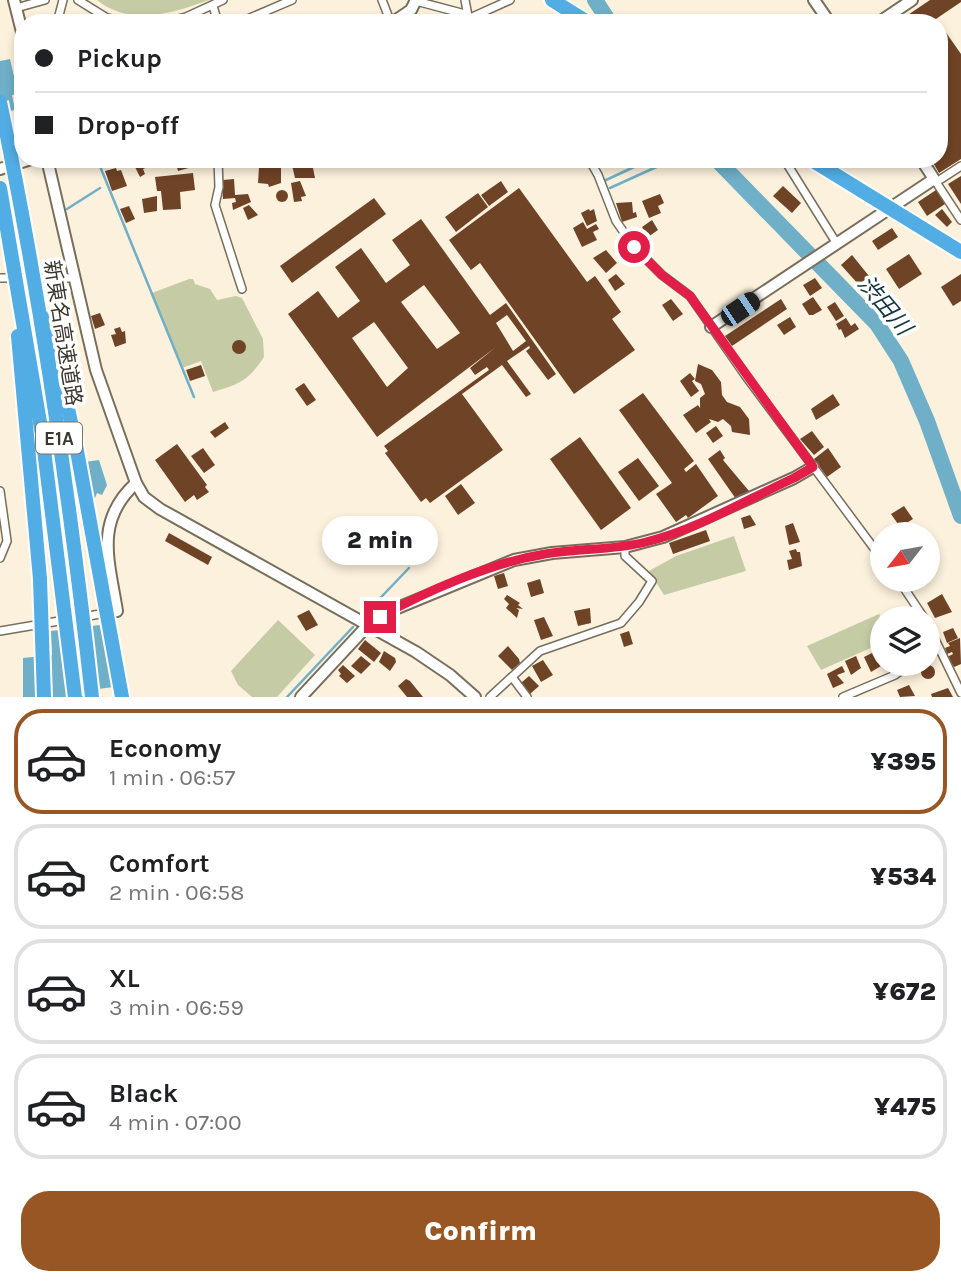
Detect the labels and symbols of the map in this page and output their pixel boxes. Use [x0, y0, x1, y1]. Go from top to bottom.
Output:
route start [618, 231, 650, 263]
street label: 新東名高速道路 [40, 259, 86, 407]
water label: 渋田川 [852, 270, 919, 343]
car [717, 289, 764, 329]
road number: E1A [36, 422, 82, 453]
callout: 2 min [322, 516, 438, 564]
north arrow [870, 522, 940, 592]
route end [364, 601, 396, 633]

